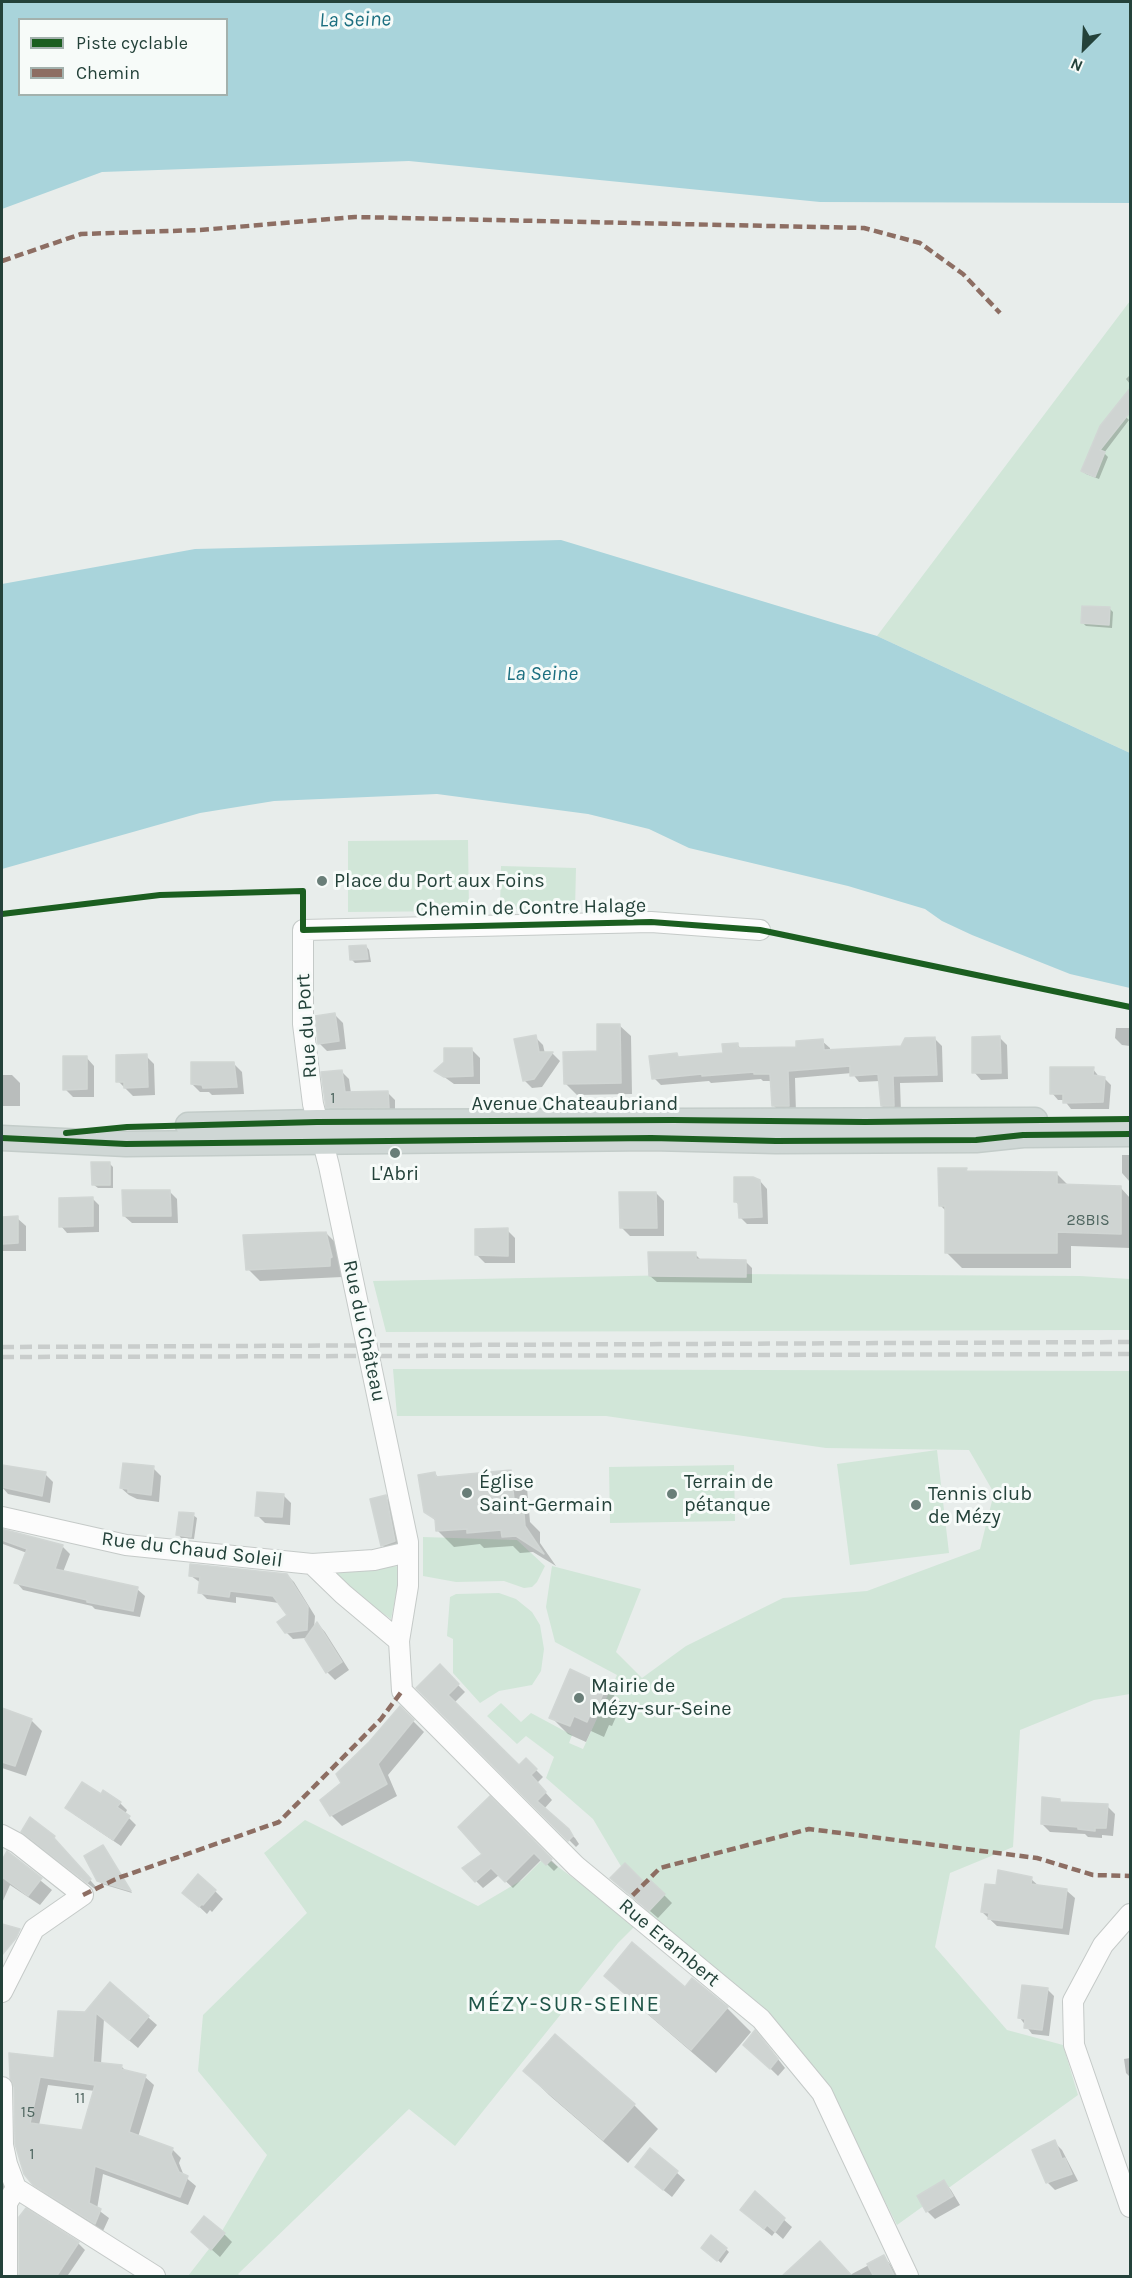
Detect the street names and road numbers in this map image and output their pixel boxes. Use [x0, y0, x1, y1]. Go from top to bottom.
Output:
street label: Chemin de Contre Halage [416, 894, 646, 922]
street label: Rue du Port [291, 973, 323, 1079]
street label: Avenue Chateaubriand [472, 1092, 678, 1116]
street label: Rue du Château [337, 1258, 391, 1404]
street label: Rue du Chaud Soleil [100, 1527, 284, 1573]
street label: Rue Erambert [614, 1894, 724, 1992]

